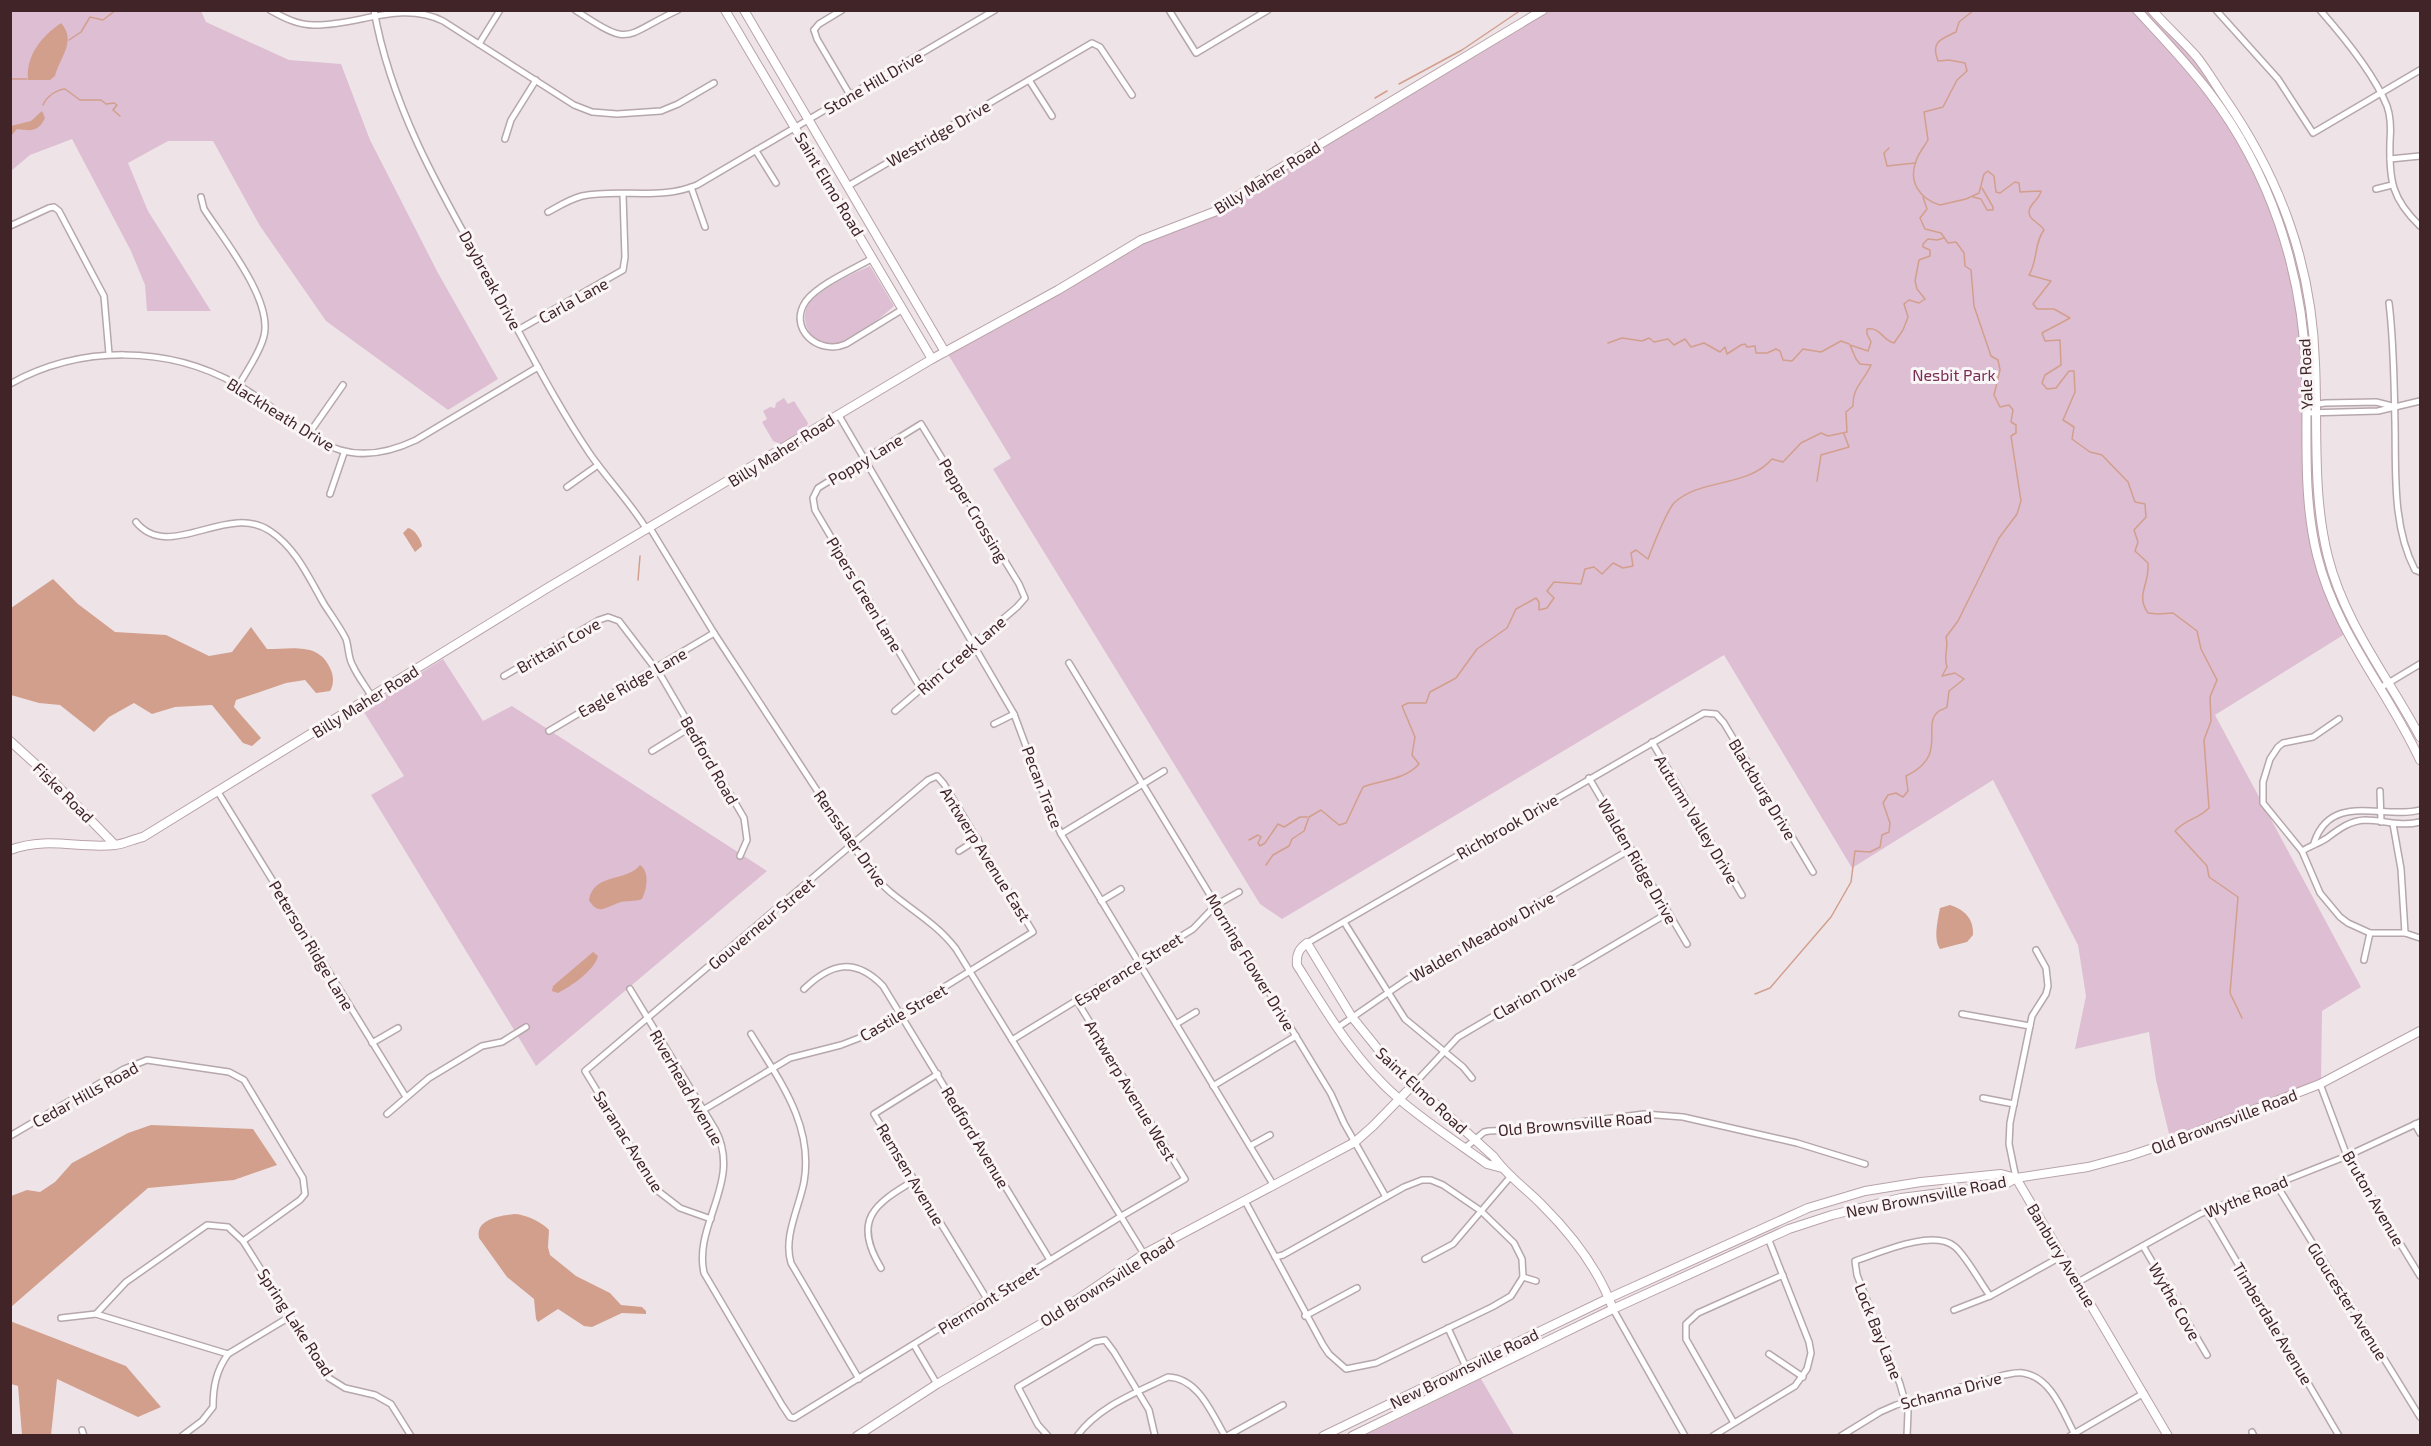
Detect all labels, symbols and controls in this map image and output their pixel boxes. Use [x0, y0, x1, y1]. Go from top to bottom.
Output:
street label: Stone Hill Drive [820, 46, 926, 118]
street label: Westridge Drive [883, 96, 993, 170]
street label: Saint Elmo Road [791, 129, 869, 239]
street label: Billy Maher Road [1210, 137, 1324, 217]
street label: Daybreak Drive [456, 227, 526, 333]
street label: Carla Lane [535, 273, 611, 327]
street label: Yale Road [2294, 338, 2316, 410]
park label: Nesbit Park [1912, 365, 1996, 384]
street label: Blackheath Drive [224, 373, 338, 455]
street label: Billy Maher Road [724, 410, 838, 490]
street label: Poppy Lane [824, 429, 906, 489]
street label: Pepper Crossing [936, 455, 1012, 565]
street label: Pipers Green Lane [823, 533, 907, 655]
street label: Rim Creek Lane [913, 612, 1009, 698]
street label: Brittain Cove [513, 613, 603, 677]
street label: Eagle Ridge Lane [574, 643, 690, 721]
street label: Billy Maher Road [308, 661, 422, 741]
street label: Bedford Road [677, 713, 743, 807]
street label: Blackburg Drive [1725, 735, 1801, 843]
street label: Pecan Trace [1019, 743, 1067, 831]
street label: Autumn Valley Drive [1651, 751, 1743, 887]
street label: Fiske Road [30, 758, 98, 826]
street label: Antwerp Avenue East [937, 783, 1035, 925]
street label: Rensslaer Drive [811, 786, 891, 890]
street label: Richbrook Drive [1453, 789, 1561, 863]
street label: Walden Ridge Drive [1594, 795, 1682, 927]
street label: Gouverneur Street [704, 873, 818, 973]
street label: Peterson Ridge Lane [266, 877, 358, 1013]
street label: Walden Meadow Drive [1407, 887, 1557, 985]
street label: Morning Flower Drive [1203, 890, 1299, 1034]
street label: Esperance Street [1070, 928, 1186, 1010]
street label: Clarion Drive [1489, 961, 1579, 1023]
street label: Castile Street [856, 979, 950, 1045]
street label: Antwerp Avenue West [1081, 1016, 1181, 1164]
street label: Riverhead Avenue [646, 1026, 728, 1148]
street label: Saint Elmo Road [1372, 1043, 1472, 1137]
street label: Cedar Hills Road [29, 1057, 141, 1131]
street label: Redford Avenue [938, 1083, 1014, 1191]
street label: Old Brownsville Road [2148, 1084, 2300, 1158]
street label: Saranac Avenue [590, 1087, 668, 1195]
street label: Old Brownsville Road [1497, 1107, 1653, 1139]
street label: Remsen Avenue [873, 1120, 949, 1228]
street label: Bruton Avenue [2339, 1147, 2409, 1249]
street label: New Brownsville Road [1844, 1171, 2008, 1221]
street label: Wythe Road [2202, 1171, 2290, 1221]
street label: Banbury Avenue [2024, 1200, 2100, 1310]
street label: Old Brownsville Road [1036, 1232, 1178, 1330]
street label: Gloucester Avenue [2304, 1239, 2392, 1363]
street label: Timberdale Avenue [2229, 1258, 2317, 1388]
street label: Wythe Cove [2145, 1259, 2205, 1343]
street label: Piermont Street [934, 1260, 1042, 1338]
street label: Spring Lake Road [254, 1265, 338, 1379]
street label: Lock Bay Lane [1851, 1280, 1907, 1382]
street label: New Brownsville Road [1387, 1324, 1541, 1412]
street label: Schanna Drive [1898, 1367, 2004, 1413]

